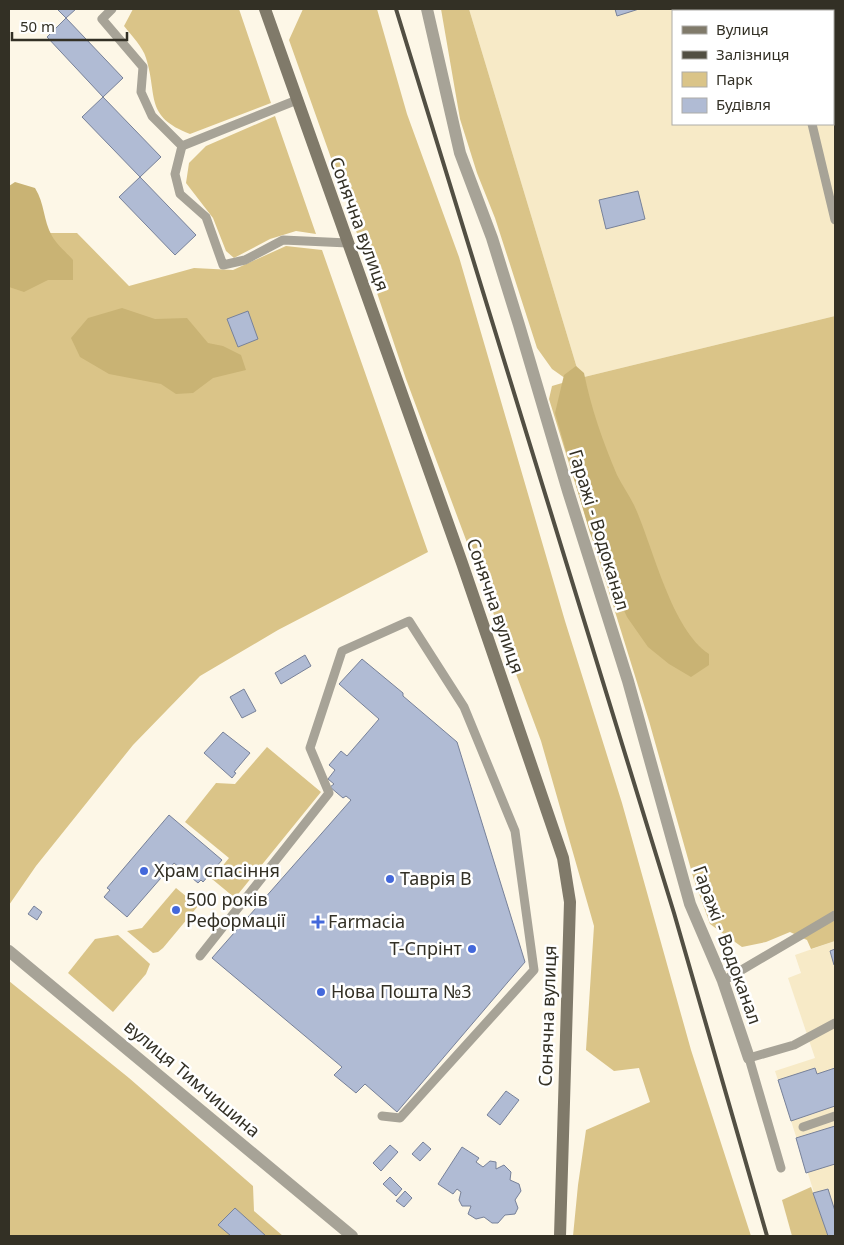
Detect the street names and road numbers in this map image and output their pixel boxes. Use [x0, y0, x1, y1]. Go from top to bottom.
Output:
street label: Сонячна вулиця [324, 153, 395, 294]
street label: Гаражі - Водоканал [564, 446, 636, 613]
street label: Сонячна вулиця [462, 535, 530, 676]
street label: Гаражі - Водоканал [688, 862, 768, 1027]
street label: Сонячна вулиця [533, 945, 561, 1087]
street label: вулиця Тимчишина [120, 1014, 266, 1142]

